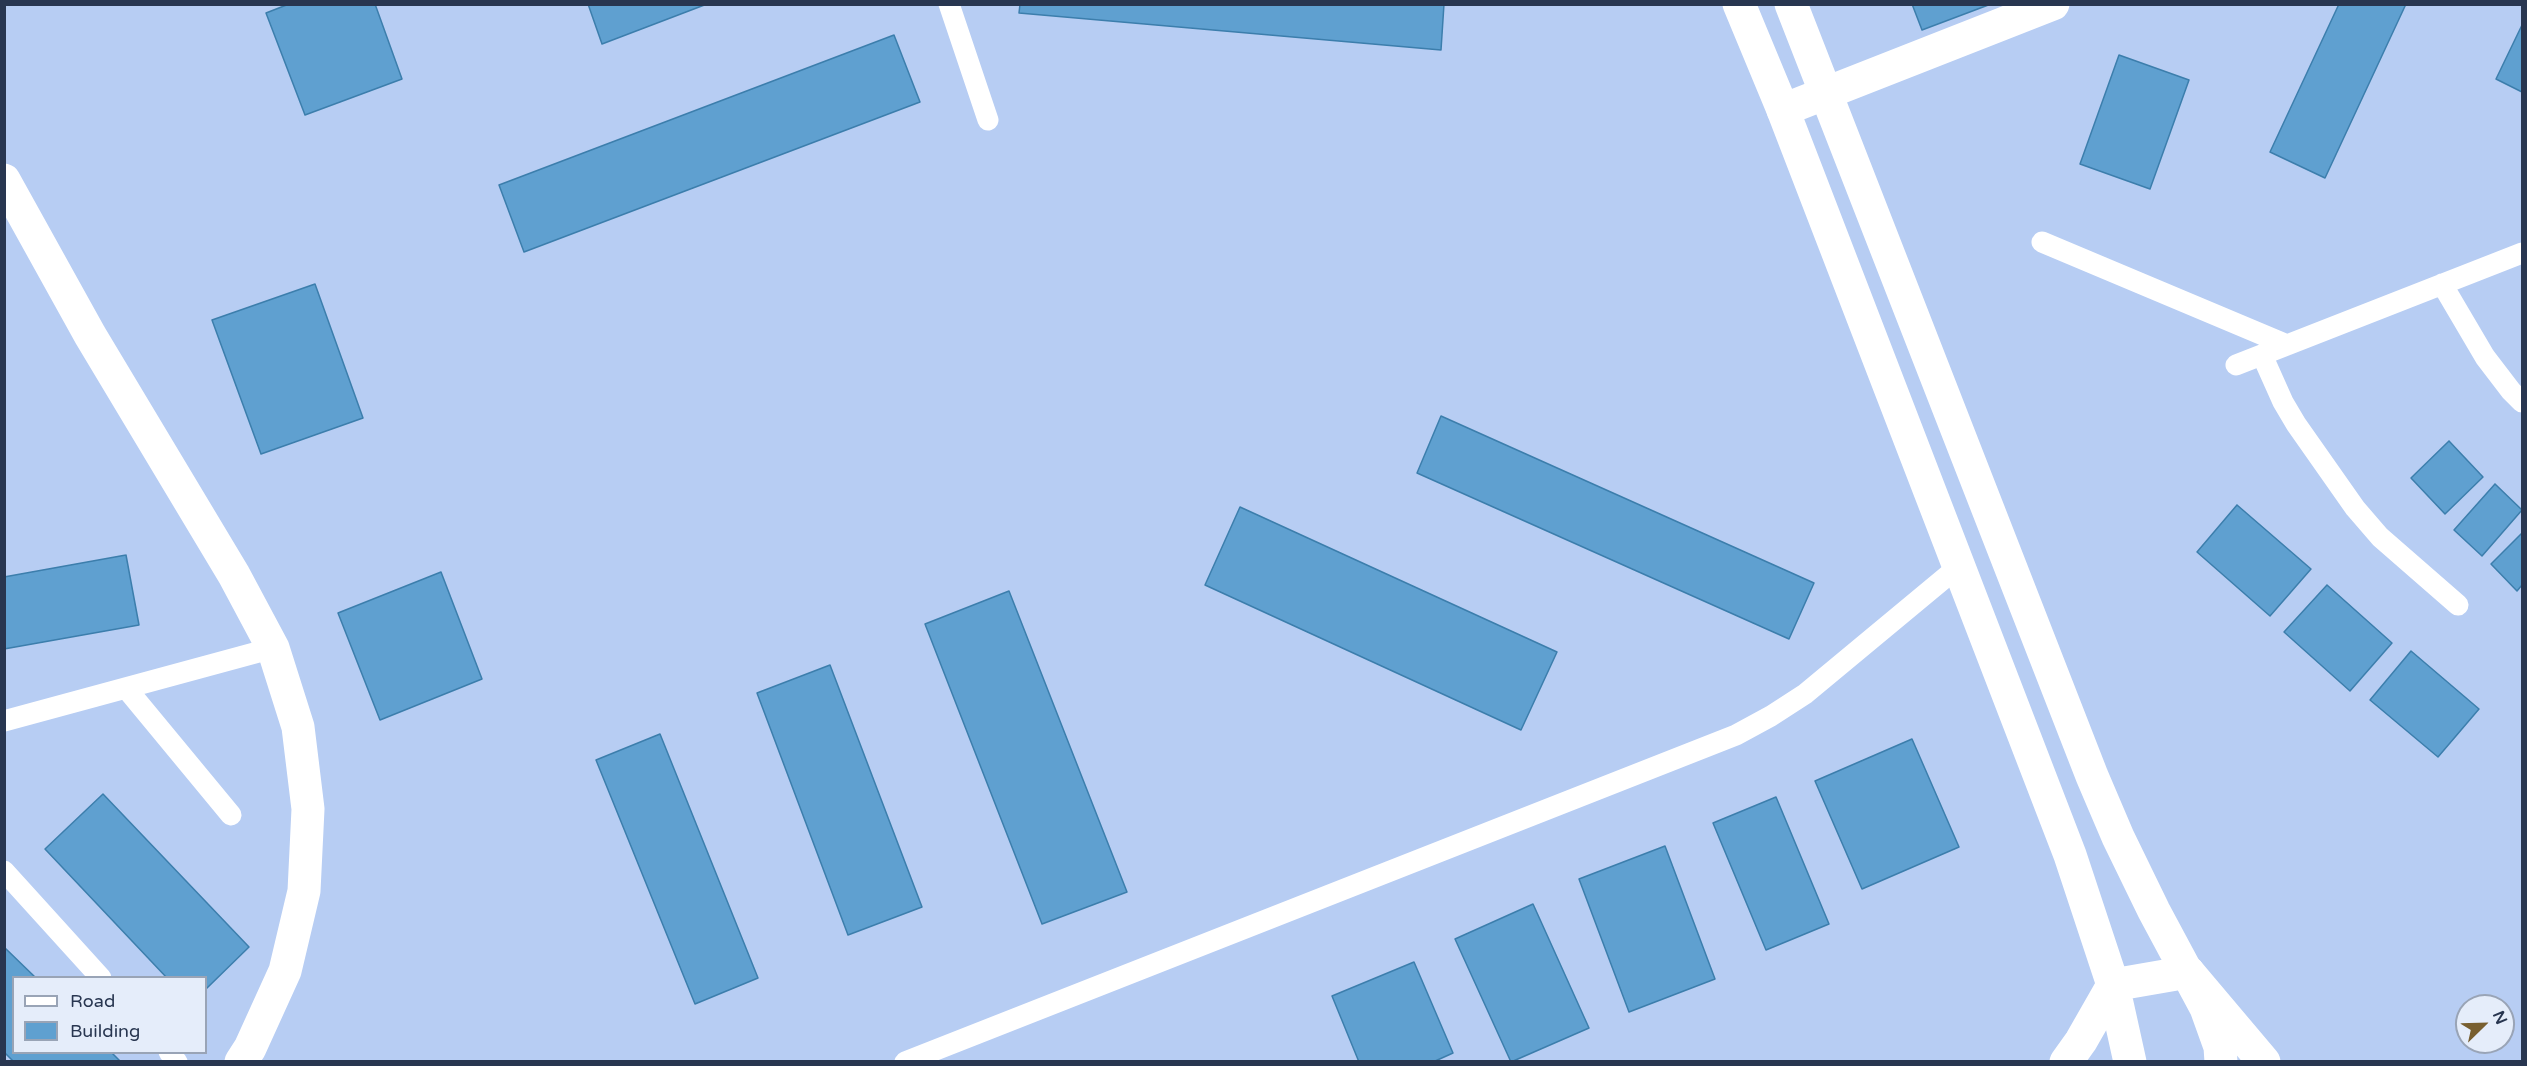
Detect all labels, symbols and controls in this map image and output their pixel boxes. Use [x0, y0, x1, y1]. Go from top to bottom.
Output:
legend [12, 976, 207, 1054]
text: Road [70, 990, 115, 1012]
north arrow [2455, 994, 2515, 1054]
text: N [2488, 1008, 2511, 1028]
text: Building [70, 1020, 140, 1042]

